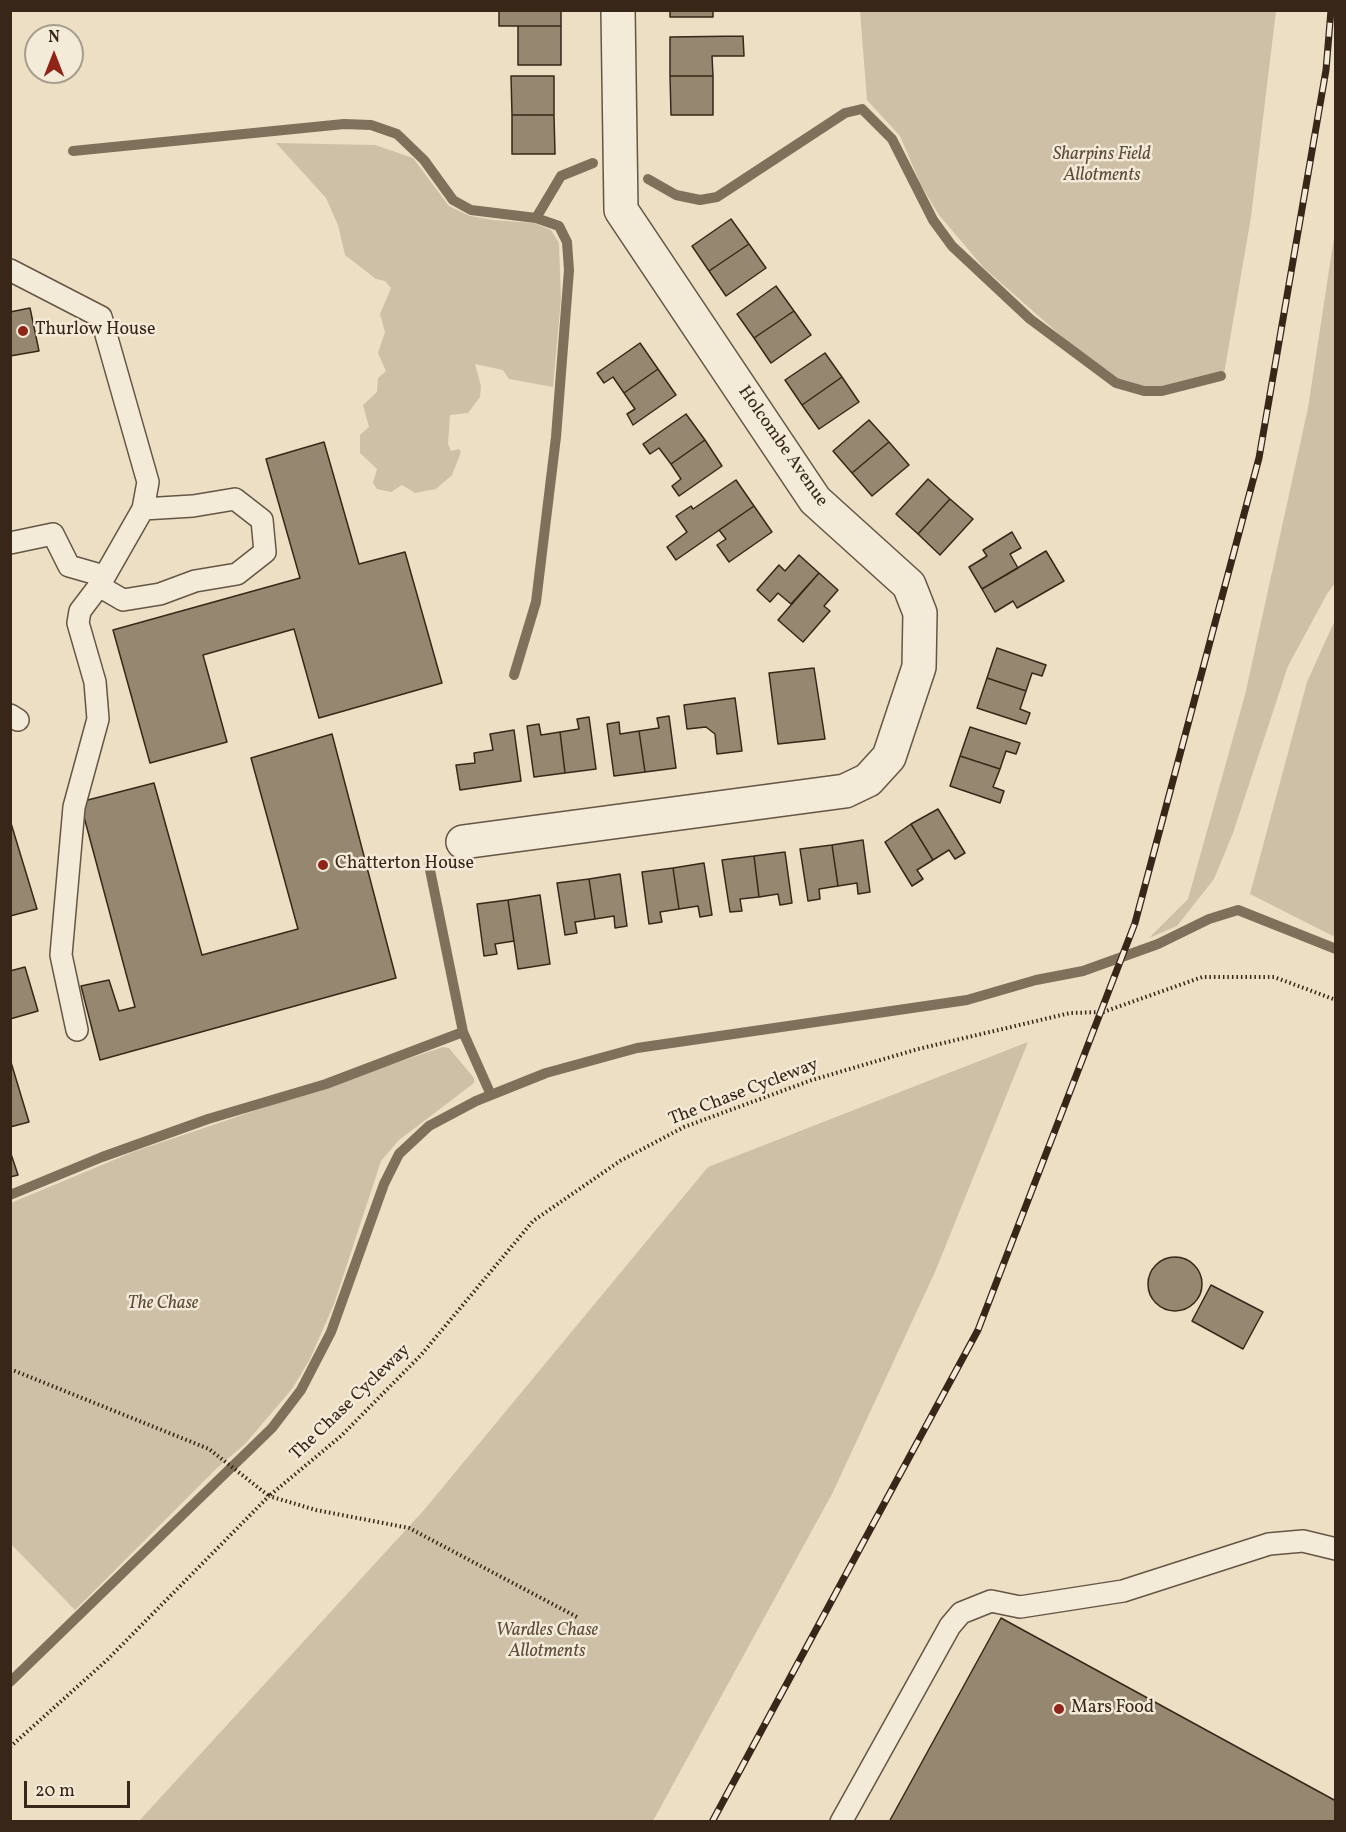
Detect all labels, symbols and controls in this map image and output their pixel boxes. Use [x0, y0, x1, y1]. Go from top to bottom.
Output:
north arrow [24, 24, 84, 84]
text: N [48, 27, 60, 49]
park label: Sharpins Field Allotments [1053, 145, 1151, 188]
place label: Thurlow House [35, 320, 155, 342]
marker: Thurlow House [16, 324, 30, 338]
street label: Holcombe Avenue [732, 382, 832, 512]
place label: Chatterton House [335, 854, 474, 876]
marker: Chatterton House [316, 858, 330, 872]
street label: The Chase Cycleway [666, 1055, 822, 1131]
park label: The Chase [128, 1294, 198, 1316]
street label: The Chase Cycleway [287, 1340, 415, 1466]
park label: Wardles Chase Allotments [496, 1621, 598, 1664]
place label: Mars Food [1071, 1698, 1154, 1720]
marker: Mars Food [1052, 1702, 1066, 1716]
scale bar [27, 1769, 134, 1807]
text: 20 m [35, 1779, 75, 1804]

